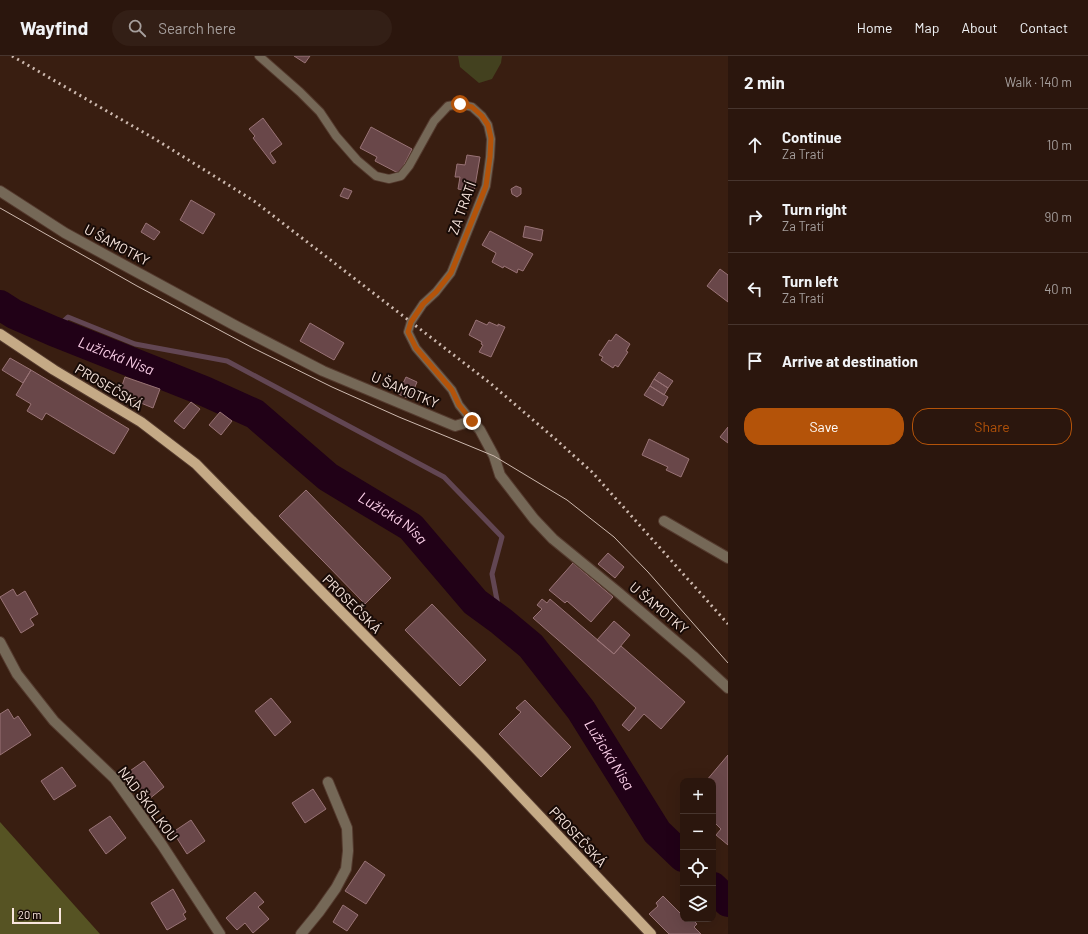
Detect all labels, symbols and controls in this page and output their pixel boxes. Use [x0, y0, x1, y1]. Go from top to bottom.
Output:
search box [112, 10, 392, 46]
text: Wayfind [20, 16, 88, 39]
icon: search [126, 17, 148, 39]
text: Search here [158, 19, 236, 37]
text: Home [857, 19, 893, 36]
text: Map [915, 19, 939, 36]
text: About [961, 19, 998, 36]
text: Contact [1020, 19, 1068, 36]
text: 2 min [744, 72, 785, 92]
text: Walk · 140 m [1005, 74, 1072, 90]
route start [451, 95, 469, 113]
text: Continue [782, 128, 842, 146]
icon: ahead [744, 134, 766, 156]
text: 10 m [1047, 137, 1072, 153]
text: Za Tratí [782, 146, 824, 162]
street label: ZA TRATÍ [444, 179, 479, 237]
text: Turn right [782, 200, 847, 218]
icon: right [744, 206, 766, 228]
text: 90 m [1045, 209, 1072, 225]
text: Za Tratí [782, 218, 824, 234]
street label: U ŠAMOTKY [82, 220, 153, 269]
text: Turn left [782, 272, 838, 290]
icon: left [744, 278, 766, 300]
text: 40 m [1044, 281, 1072, 297]
text: Za Tratí [782, 290, 824, 306]
water label: Lužická Nisa [76, 332, 157, 378]
icon: arrive [744, 350, 766, 372]
text: Arrive at destination [782, 352, 918, 370]
street label: PROSEČSKÁ [72, 360, 147, 414]
street label: U ŠAMOTKY [369, 368, 442, 411]
button: Save [744, 408, 904, 445]
button: Share [912, 408, 1072, 445]
route end [463, 412, 481, 430]
water label: Lužická Nisa [356, 488, 432, 547]
street label: PROSEČSKÁ [319, 571, 386, 637]
street label: U ŠAMOTKY [626, 578, 692, 637]
water label: Lužická Nisa [581, 716, 639, 793]
street label: NAD ŠKOLKOU [115, 763, 182, 844]
map controls [680, 778, 716, 922]
button: + [680, 778, 716, 814]
street label: PROSEČSKÁ [546, 803, 611, 871]
button: − [680, 814, 716, 850]
button: locate [680, 850, 716, 886]
button: layers [680, 886, 716, 922]
scale bar [12, 906, 61, 925]
text: 20 m [18, 908, 41, 921]

